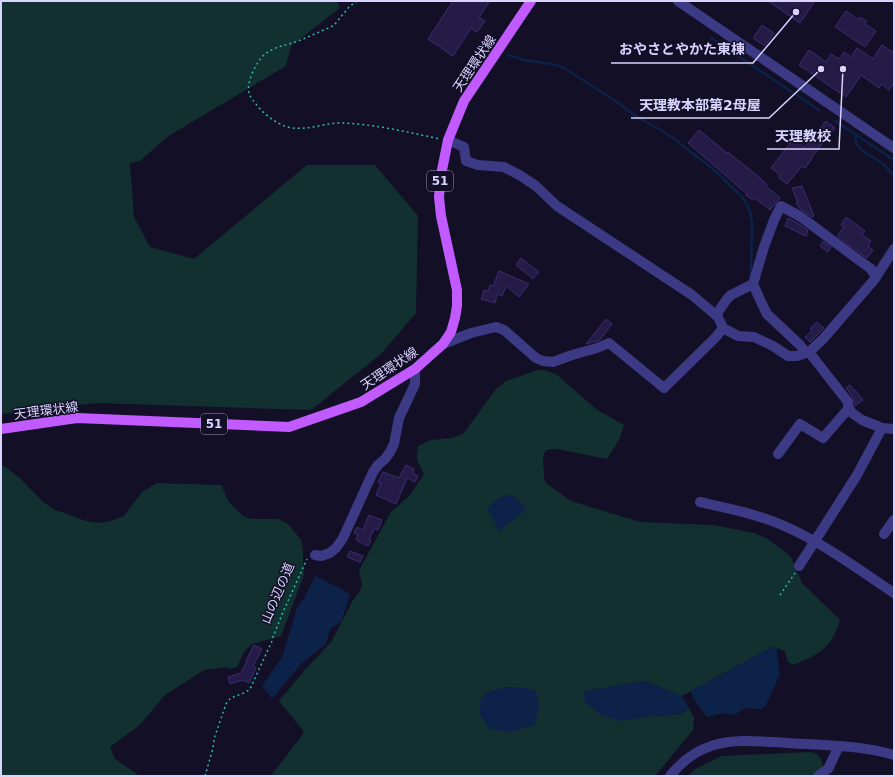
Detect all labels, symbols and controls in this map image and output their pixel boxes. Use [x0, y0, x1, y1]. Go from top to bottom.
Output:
street label: 天理環状線 [450, 32, 499, 94]
callout: おやさとやかた東棟 [611, 37, 753, 63]
text: おやさとやかた東棟 [619, 41, 745, 57]
callout: 天理教本部第2母屋 [631, 92, 769, 118]
text: 天理教本部第2母屋 [639, 97, 761, 113]
callout: 天理教校 [767, 123, 839, 149]
text: 天理教校 [775, 128, 831, 144]
road number: 51 [427, 171, 453, 191]
street label: 天理環状線 [358, 344, 420, 393]
street label: 天理環状線 [13, 399, 79, 422]
road number: 51 [201, 414, 227, 434]
street label: 山の辺の道 [258, 560, 297, 626]

